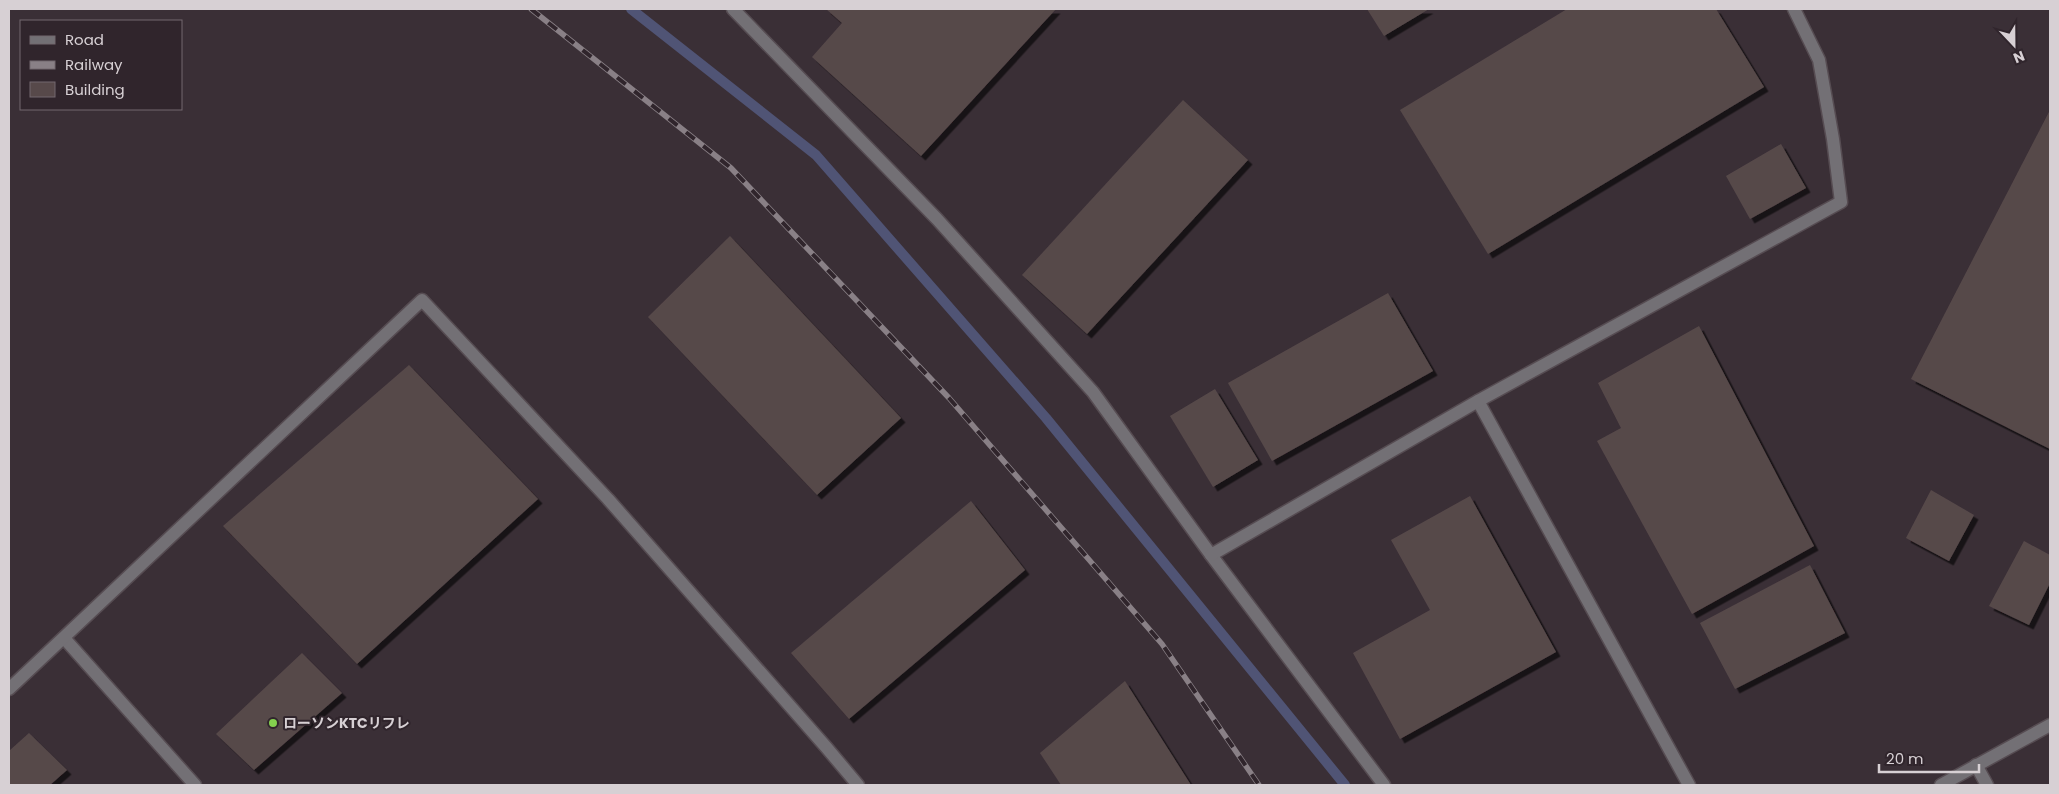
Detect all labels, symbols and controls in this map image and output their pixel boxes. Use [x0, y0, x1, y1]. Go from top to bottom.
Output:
legend [20, 20, 182, 110]
north arrow [1989, 20, 2039, 70]
text: Road [65, 29, 104, 50]
text: N [2010, 46, 2027, 68]
text: Railway [65, 54, 123, 75]
text: Building [65, 79, 125, 100]
place label: ローソンKTCリフレ [283, 713, 410, 733]
marker: ローソンKTCリフレ [267, 717, 279, 729]
scale bar [1879, 742, 1979, 774]
text: 20 m [1886, 748, 1924, 769]

